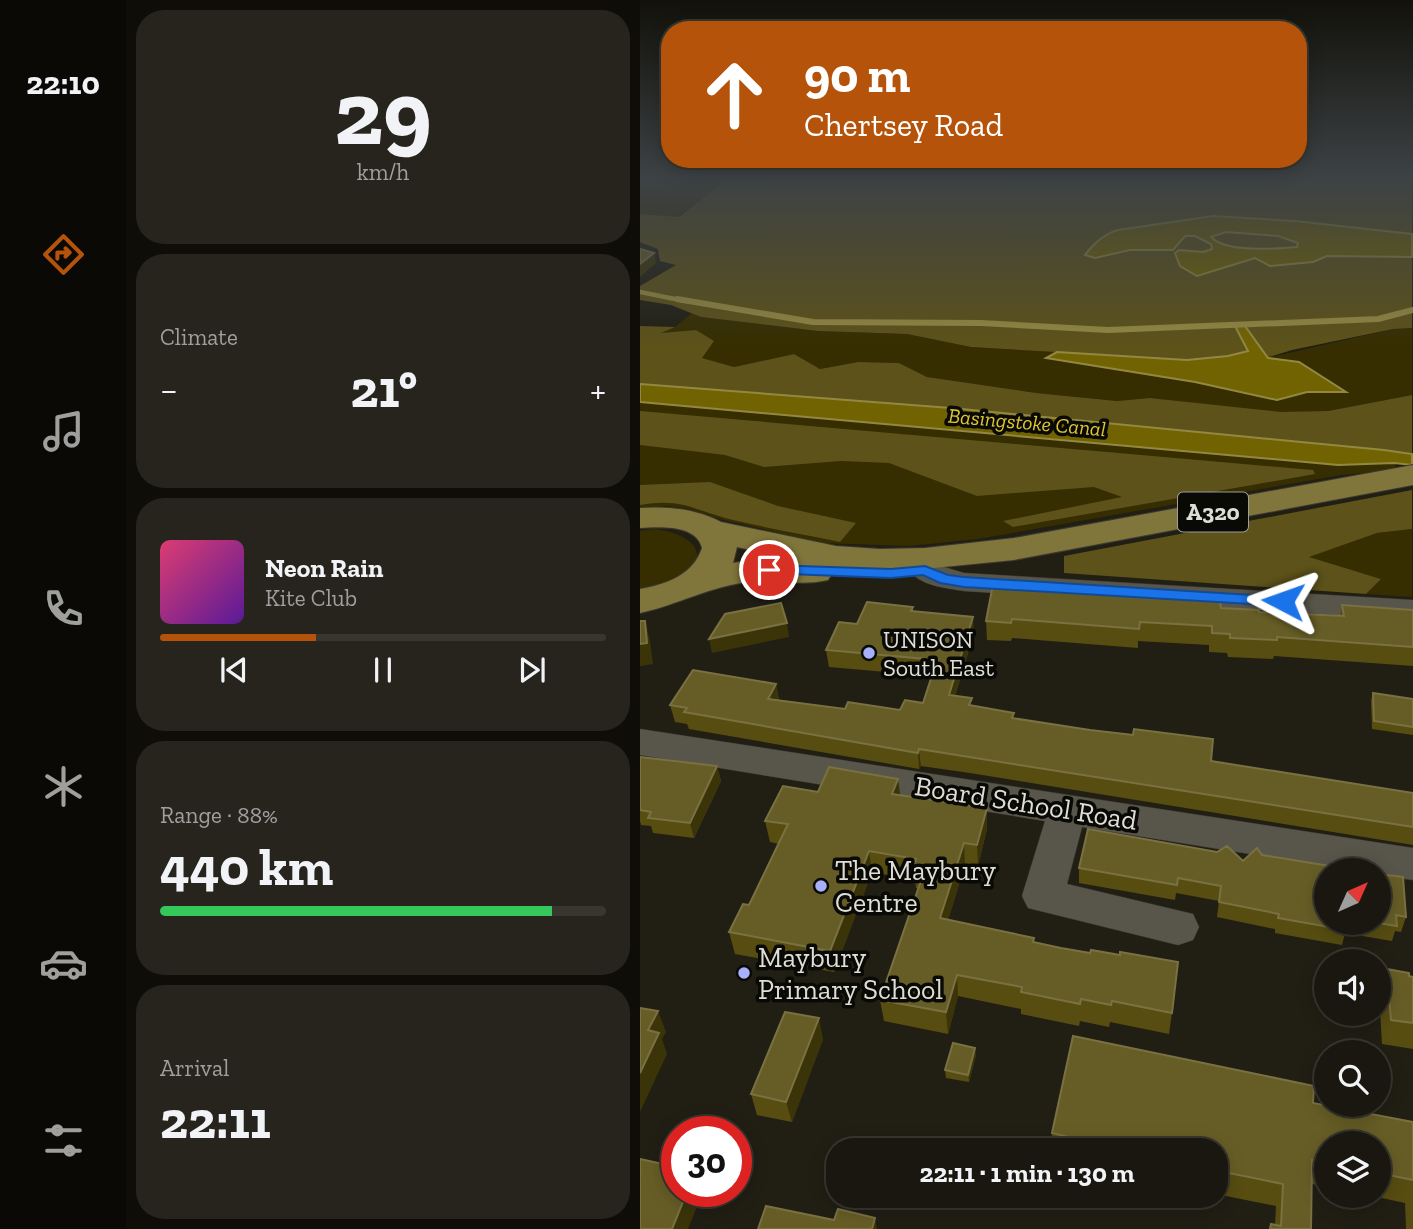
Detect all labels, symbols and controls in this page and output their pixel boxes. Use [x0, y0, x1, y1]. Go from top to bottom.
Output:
text: 90 m [804, 46, 911, 105]
icon: ahead [689, 49, 780, 140]
text: 29 [334, 58, 432, 167]
text: 22:10 [26, 64, 100, 102]
text: Chertsey Road [804, 106, 1003, 144]
text: km/h [357, 158, 409, 186]
icon: directions [39, 230, 88, 279]
text: Climate [160, 323, 238, 351]
text: 21° [350, 358, 417, 420]
text: − [160, 367, 178, 413]
text: + [590, 367, 606, 413]
water label: Basingstoke Canal [947, 403, 1107, 441]
icon: music [39, 407, 88, 456]
road number: A320 [1178, 492, 1248, 532]
pin [739, 540, 799, 600]
icon: arrive [750, 551, 788, 589]
text: Neon Rain [265, 552, 383, 584]
position arrow [1246, 564, 1320, 638]
icon: phone [39, 584, 88, 633]
text: Kite Club [265, 584, 357, 612]
place label: UNISON South East [883, 625, 994, 682]
marker: UNISON South East [861, 645, 877, 661]
icon: previous [215, 651, 253, 689]
icon: pause [364, 651, 402, 689]
icon: next [513, 651, 551, 689]
icon: climate [39, 762, 88, 811]
street label: Board School Road [913, 769, 1139, 837]
text: Range · 88% [160, 801, 278, 829]
text: 440 km [160, 836, 333, 898]
place label: The Maybury Centre [835, 854, 997, 919]
north arrow [1314, 858, 1391, 934]
map controls [1314, 858, 1391, 1208]
marker: The Maybury Centre [813, 878, 829, 894]
icon: car [39, 939, 88, 988]
place label: Maybury Primary School [758, 941, 943, 1006]
button: sound [1314, 949, 1391, 1026]
marker: Maybury Primary School [736, 965, 752, 981]
button: search [1314, 1040, 1391, 1117]
text: Arrival [160, 1054, 229, 1082]
text: 22:11 [160, 1089, 271, 1151]
icon: filters [39, 1116, 88, 1165]
speed limit sign: 30 [661, 1116, 752, 1207]
button: layers [1314, 1131, 1391, 1208]
text: 22:11 · 1 min · 130 m [919, 1157, 1135, 1189]

